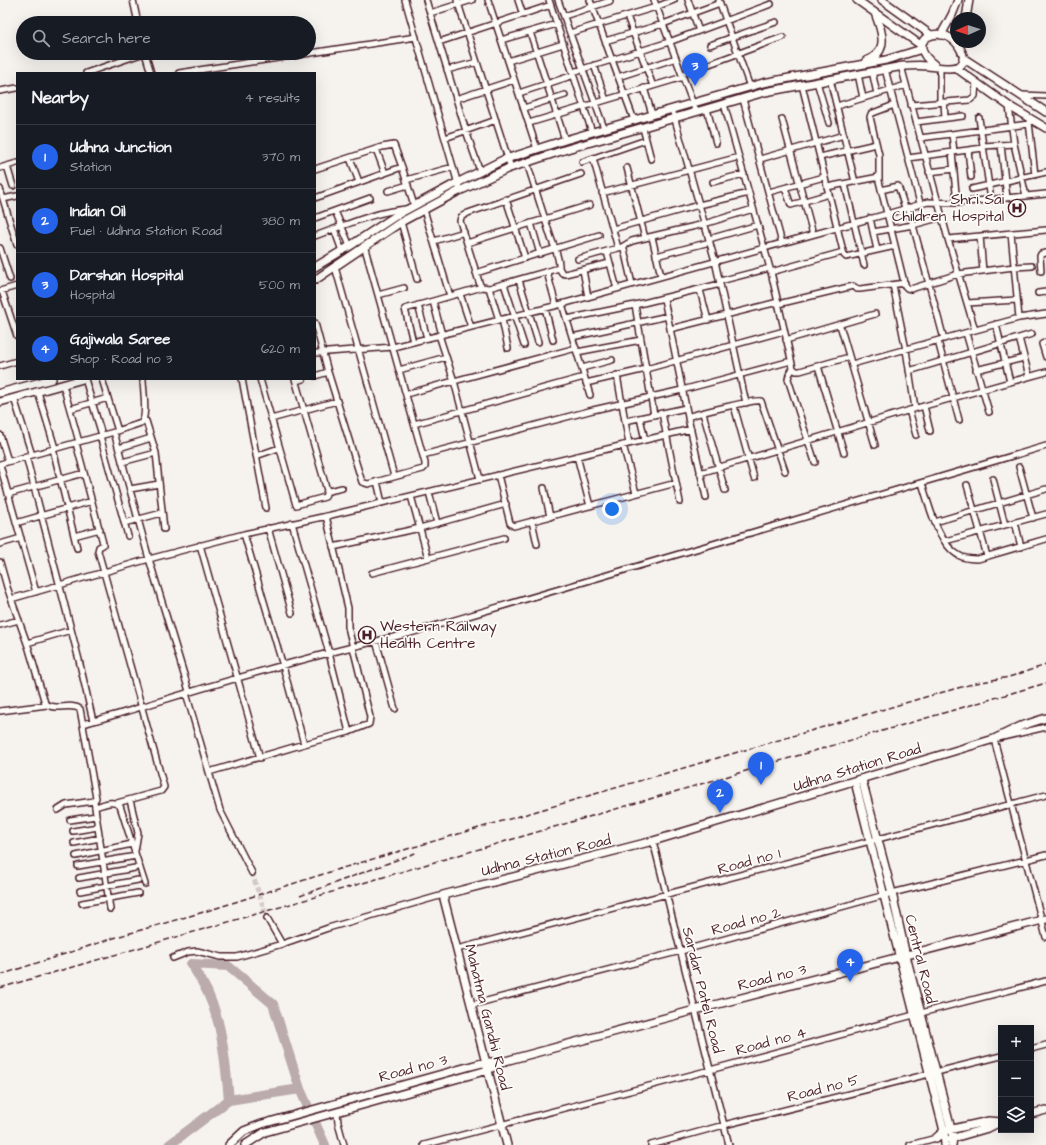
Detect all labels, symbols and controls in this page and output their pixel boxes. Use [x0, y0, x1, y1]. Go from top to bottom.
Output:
north arrow [950, 12, 986, 48]
search box [16, 16, 316, 60]
icon: search [30, 27, 52, 49]
text: Search here [62, 28, 151, 49]
pin: 3 [682, 53, 708, 86]
text: Nearby [32, 86, 89, 110]
text: 4 results [245, 89, 300, 107]
text: Udhna Junction [70, 137, 172, 158]
text: 1 [44, 148, 46, 166]
text: 370 m [262, 148, 300, 166]
text: Station [70, 158, 111, 176]
place label: Shri Sai Children Hospital [892, 189, 1005, 227]
hospital icon: Shri Sai Children Hospital [1007, 198, 1027, 218]
text: Indian Oil [70, 201, 126, 222]
text: 2 [41, 212, 49, 230]
text: 380 m [261, 212, 300, 230]
text: Fuel · Udhna Station Road [70, 222, 222, 240]
text: Darshan Hospital [70, 265, 183, 286]
text: 3 [42, 276, 48, 294]
text: 500 m [259, 276, 300, 294]
text: Hospital [70, 286, 115, 304]
text: Gajiwala Saree [70, 329, 171, 350]
text: 4 [41, 340, 49, 358]
text: 620 m [261, 340, 300, 358]
text: Shop · Road no 3 [70, 350, 172, 368]
your location [602, 499, 622, 519]
place label: Western Railway Health Centre [380, 616, 497, 654]
hospital icon: Western Railway Health Centre [357, 625, 377, 645]
street label: Udhna Station Road [791, 738, 924, 797]
pin: 1 [748, 752, 774, 785]
pin: 2 [707, 780, 733, 813]
street label: Udhna Station Road [479, 829, 613, 882]
street label: Road no 1 [715, 843, 783, 880]
street label: Road no 2 [709, 902, 784, 941]
street label: Central Road [899, 912, 942, 1006]
street label: Sardar Patel Road [677, 925, 728, 1056]
street label: Mahatma Gandhi Road [459, 942, 516, 1093]
pin: 4 [837, 949, 863, 982]
street label: Road no 3 [736, 959, 809, 996]
street label: Road no 4 [733, 1022, 809, 1061]
map controls [998, 1025, 1034, 1133]
button: + [998, 1025, 1034, 1061]
street label: Road no 3 [377, 1049, 450, 1088]
button: − [998, 1061, 1034, 1097]
street label: Road no 5 [785, 1069, 861, 1108]
button: layers [998, 1097, 1034, 1133]

